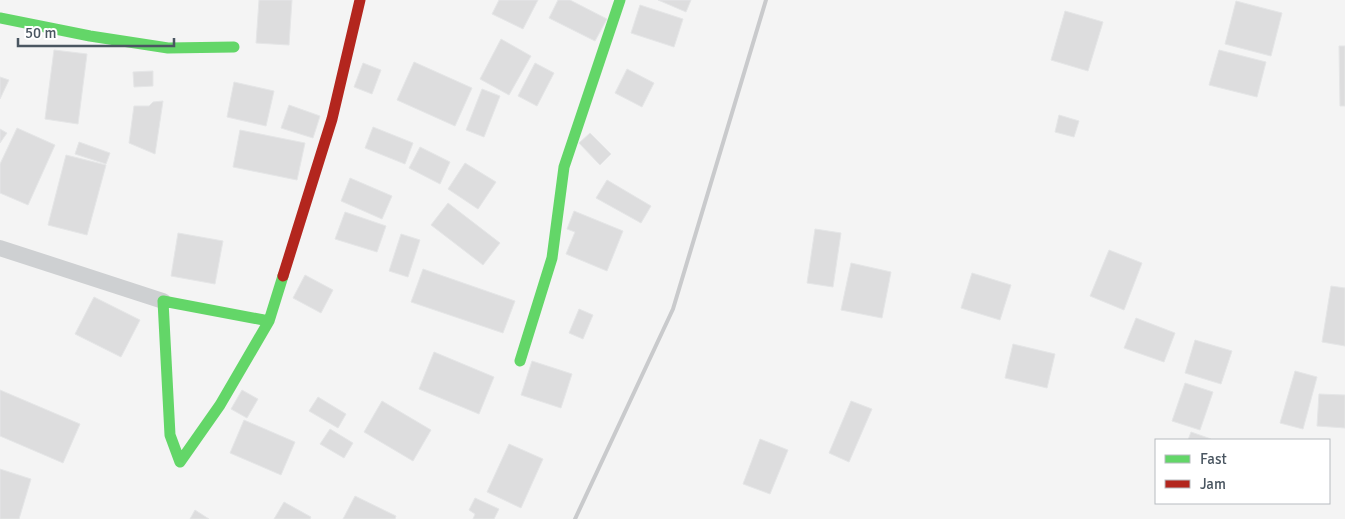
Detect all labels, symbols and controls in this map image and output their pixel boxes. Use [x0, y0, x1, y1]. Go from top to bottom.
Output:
scale bar [18, 15, 174, 47]
text: 50 m [25, 24, 56, 42]
legend [1155, 439, 1330, 504]
text: Fast [1200, 450, 1227, 468]
text: Jam [1200, 475, 1226, 493]

